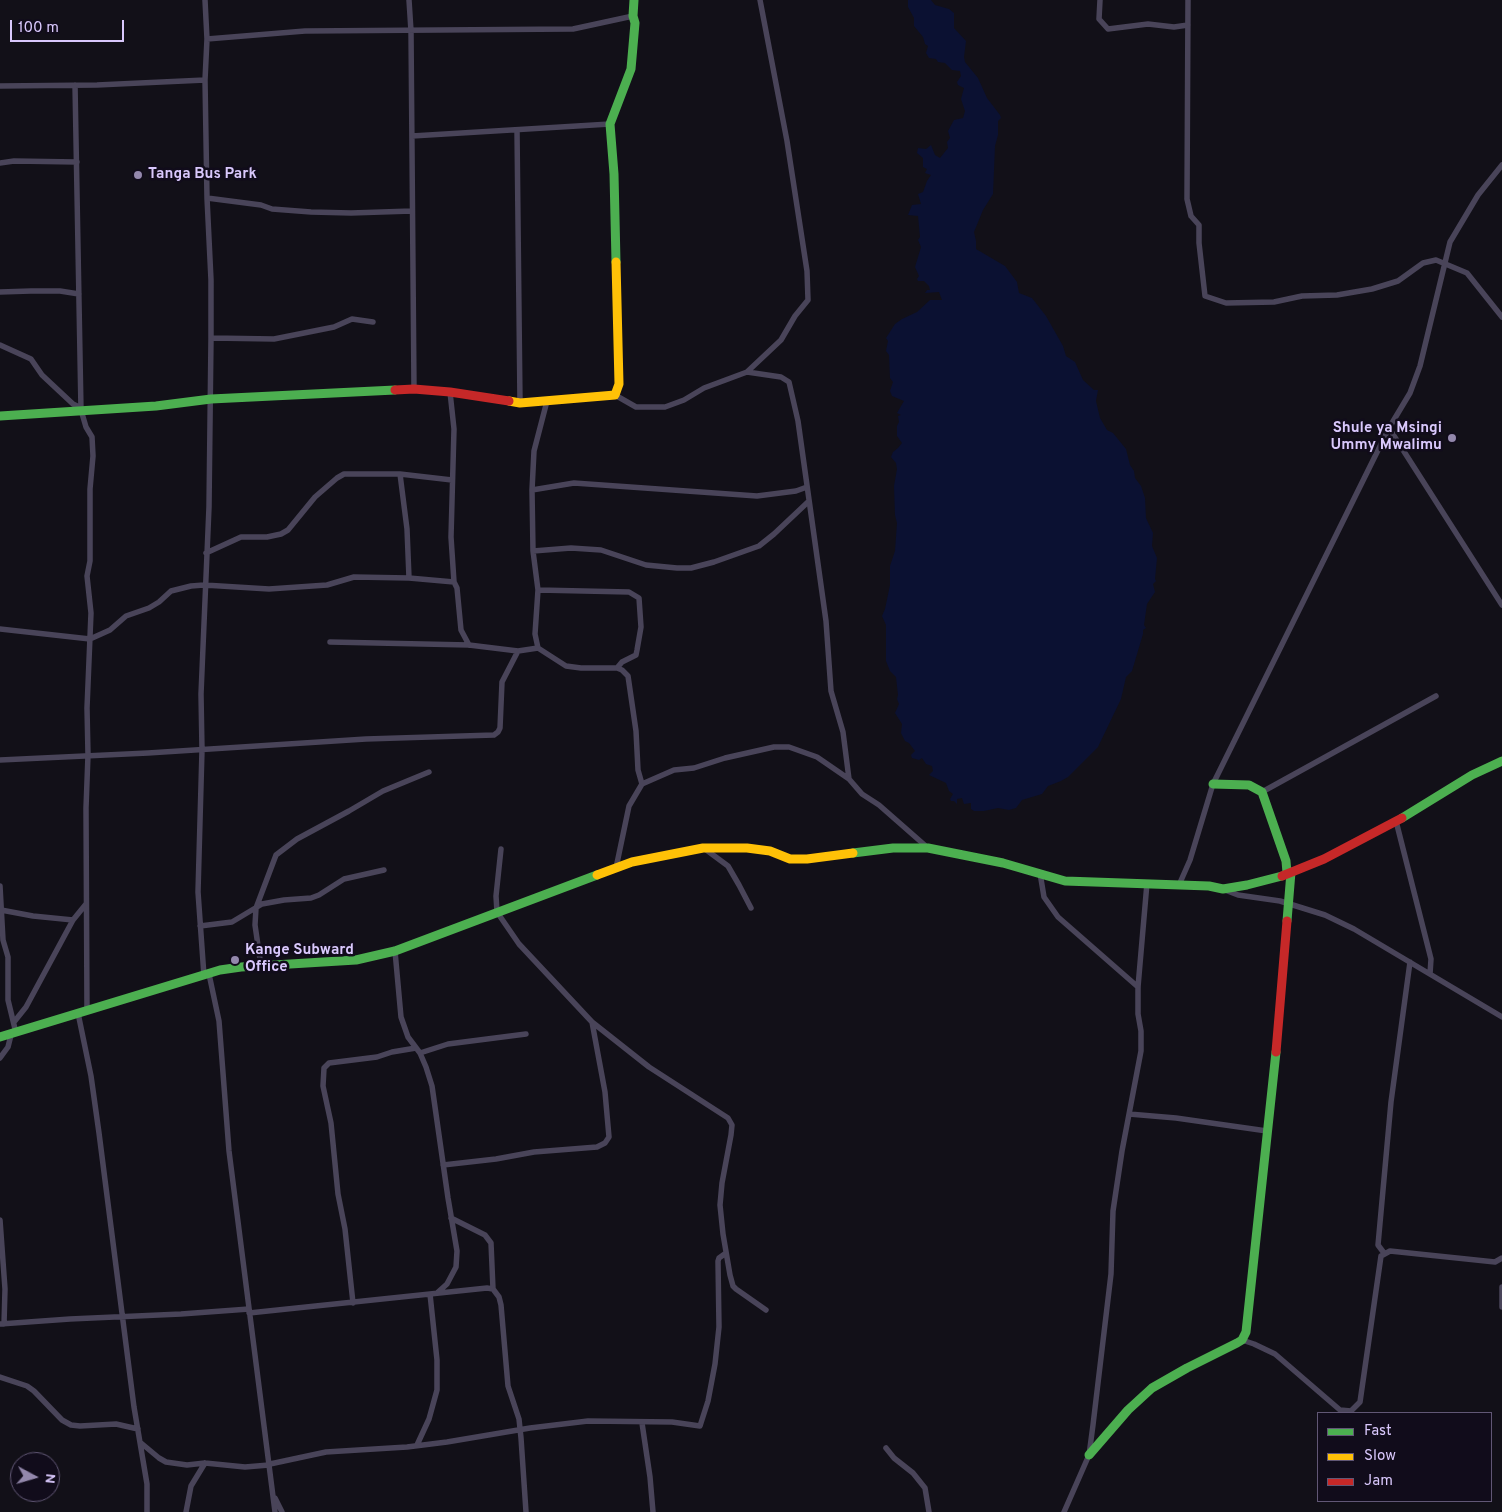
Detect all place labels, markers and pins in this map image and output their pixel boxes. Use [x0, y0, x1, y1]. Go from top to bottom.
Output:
place label: Tanga Bus Park [148, 166, 257, 184]
marker: Tanga Bus Park [132, 169, 144, 181]
place label: Shule ya Msingi Ummy Mwalimu [1331, 420, 1442, 455]
marker: Shule ya Msingi Ummy Mwalimu [1446, 432, 1458, 444]
place label: Kange Subward Office [245, 942, 354, 977]
marker: Kange Subward Office [229, 954, 241, 966]

